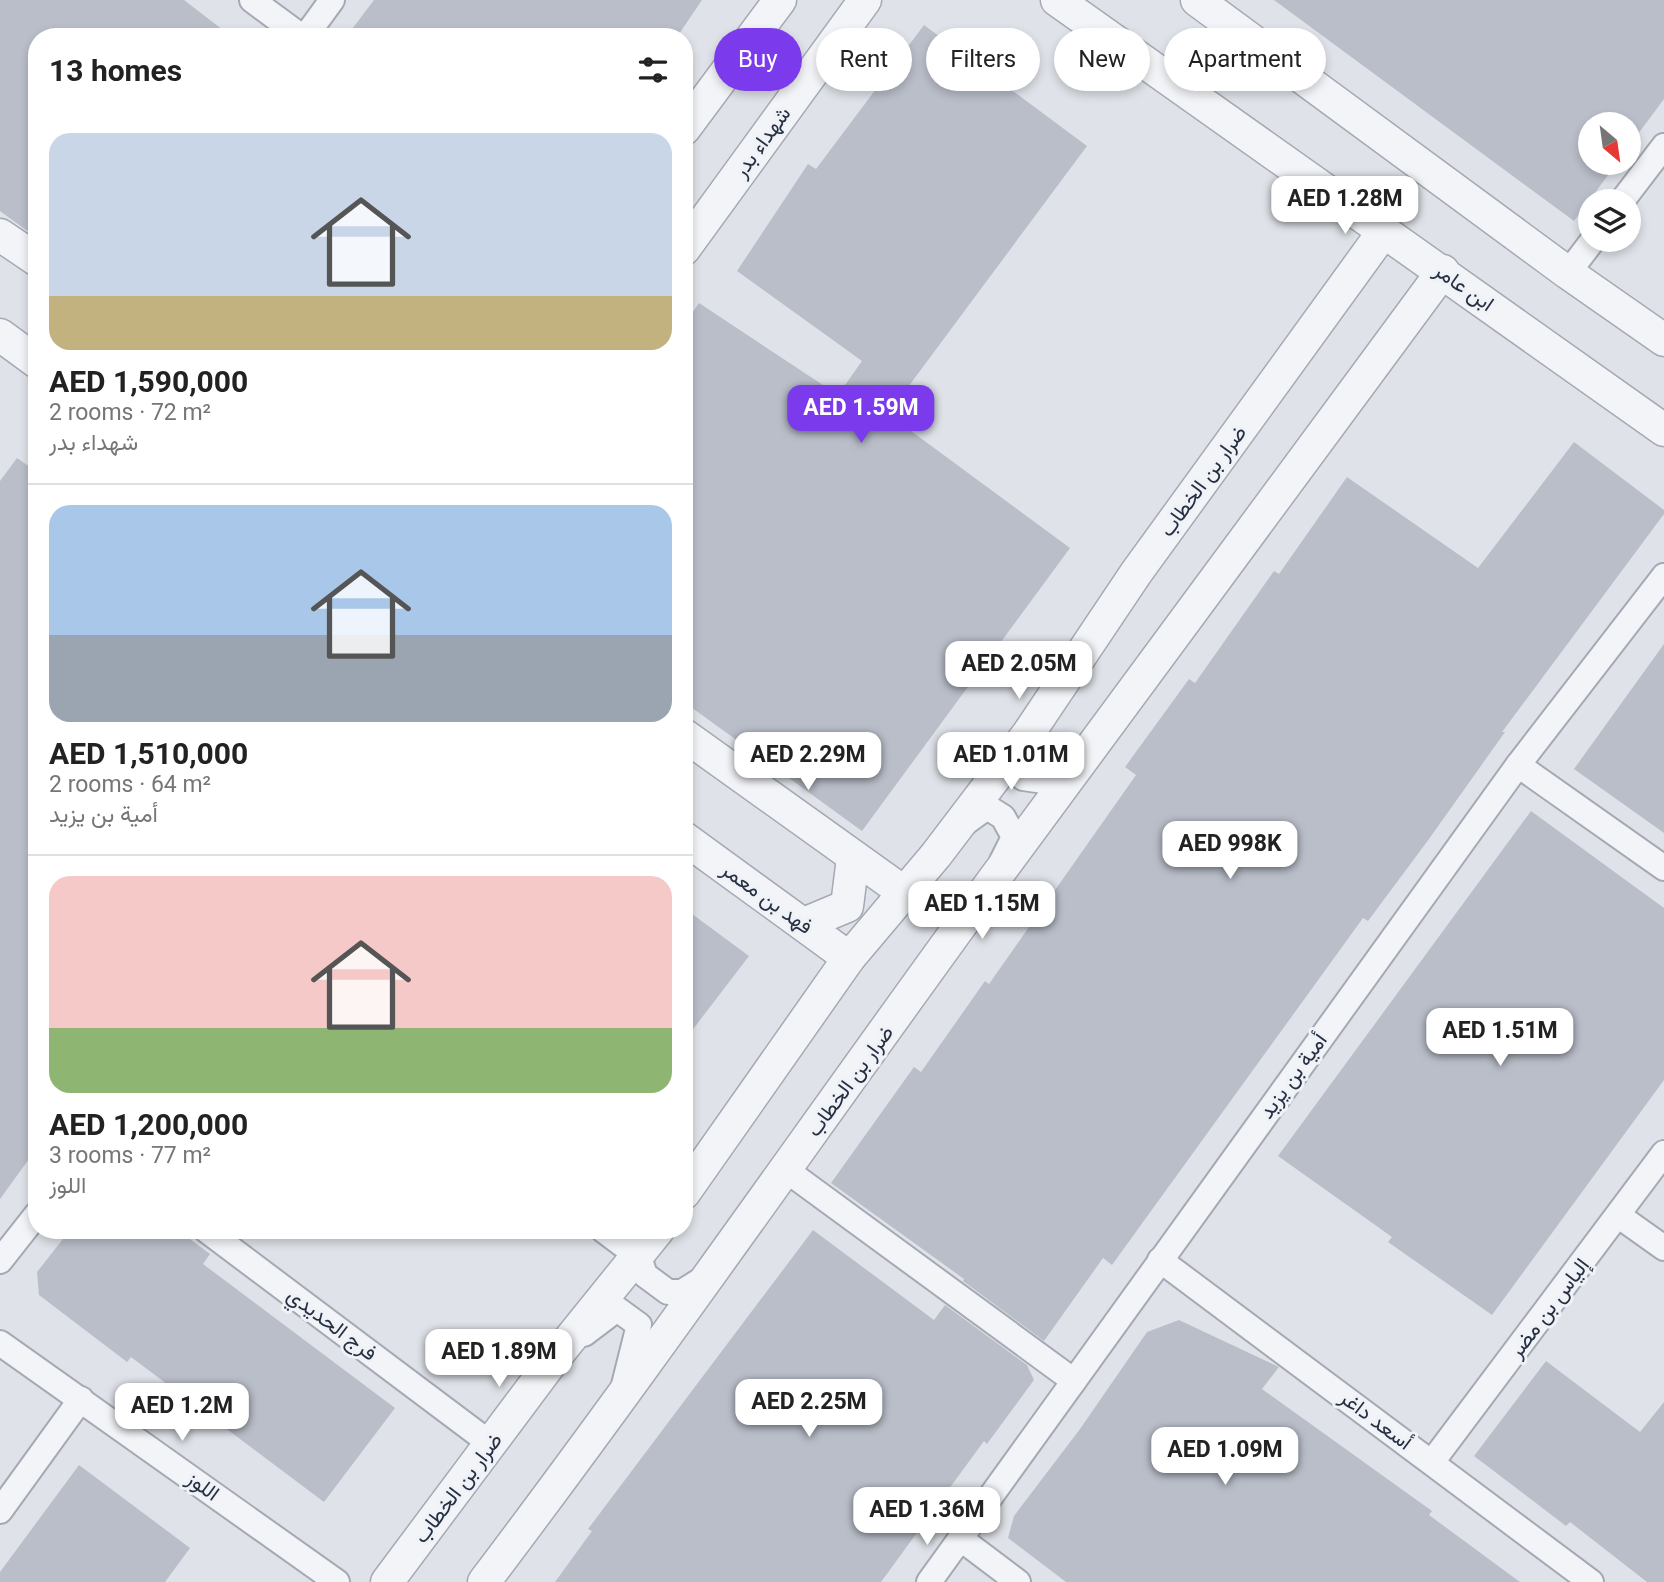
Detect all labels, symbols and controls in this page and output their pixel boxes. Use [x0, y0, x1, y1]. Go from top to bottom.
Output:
chip: Buy [714, 28, 802, 91]
chip: Rent [816, 28, 912, 91]
chip: Filters [926, 28, 1040, 91]
chip: New [1054, 28, 1150, 91]
chip: Apartment [1164, 28, 1326, 91]
icon: filters [634, 51, 672, 89]
text: 13 homes [49, 53, 182, 88]
street label: شهداء بدر [728, 102, 796, 183]
north arrow [1578, 112, 1642, 175]
map controls [1578, 112, 1641, 252]
pin: AED 1.28M [1265, 176, 1425, 236]
icon: home [298, 179, 424, 305]
text: AED 1.28M [1287, 185, 1403, 212]
button: layers [1578, 189, 1641, 252]
street label: ابن عامر [1428, 257, 1498, 317]
text: AED 1,590,000 [49, 364, 248, 399]
pin: AED 1.59M [781, 386, 941, 445]
text: AED 1.59M [803, 394, 919, 421]
text: 2 rooms · 72 m² [49, 399, 211, 426]
street label: ضرار بن الخطاب [1155, 421, 1252, 542]
text: شهداء بدر [49, 429, 138, 456]
icon: home [298, 551, 424, 677]
pin: AED 2.05M [939, 642, 1099, 701]
text: AED 2.05M [961, 650, 1077, 677]
pin: AED 2.29M [728, 732, 888, 792]
pin: AED 1.01M [931, 732, 1091, 792]
text: AED 1,510,000 [49, 736, 248, 771]
text: AED 2.29M [750, 741, 866, 768]
text: AED 1.01M [953, 741, 1069, 768]
text: 2 rooms · 64 m² [49, 771, 211, 798]
text: أمية بن يزيد [49, 801, 158, 828]
pin: AED 998K [1158, 822, 1302, 881]
text: AED 998K [1178, 830, 1282, 857]
street label: فهد بن معمر [716, 856, 817, 940]
pin: AED 1.15M [902, 881, 1062, 941]
text: AED 1.15M [924, 890, 1040, 917]
icon: home [298, 922, 424, 1048]
pin: AED 1.51M [1420, 1009, 1580, 1068]
text: AED 1.51M [1442, 1017, 1558, 1044]
street label: ضرار بن الخطاب [802, 1021, 899, 1142]
street label: أمية بن يزيد [1254, 1029, 1333, 1124]
text: AED 1,200,000 [49, 1107, 248, 1142]
text: 3 rooms · 77 m² [49, 1142, 211, 1169]
text: اللوز [49, 1172, 86, 1199]
street label: إلياس بن مضر [1503, 1254, 1596, 1364]
street label: فرج الحديدي [279, 1283, 382, 1369]
pin: AED 1.89M [419, 1330, 579, 1389]
text: AED 1.89M [441, 1338, 557, 1365]
pin: AED 2.25M [729, 1380, 889, 1439]
pin: AED 1.2M [110, 1384, 254, 1443]
street label: أسعد داغر [1334, 1385, 1417, 1456]
text: AED 2.25M [751, 1388, 867, 1415]
text: AED 1.2M [131, 1392, 233, 1419]
street label: ضرار بن الخطاب [409, 1428, 508, 1548]
pin: AED 1.09M [1145, 1428, 1305, 1487]
text: AED 1.09M [1167, 1436, 1283, 1463]
street label: اللوز [181, 1466, 224, 1507]
pin: AED 1.36M [847, 1488, 1007, 1547]
text: AED 1.36M [869, 1496, 985, 1523]

